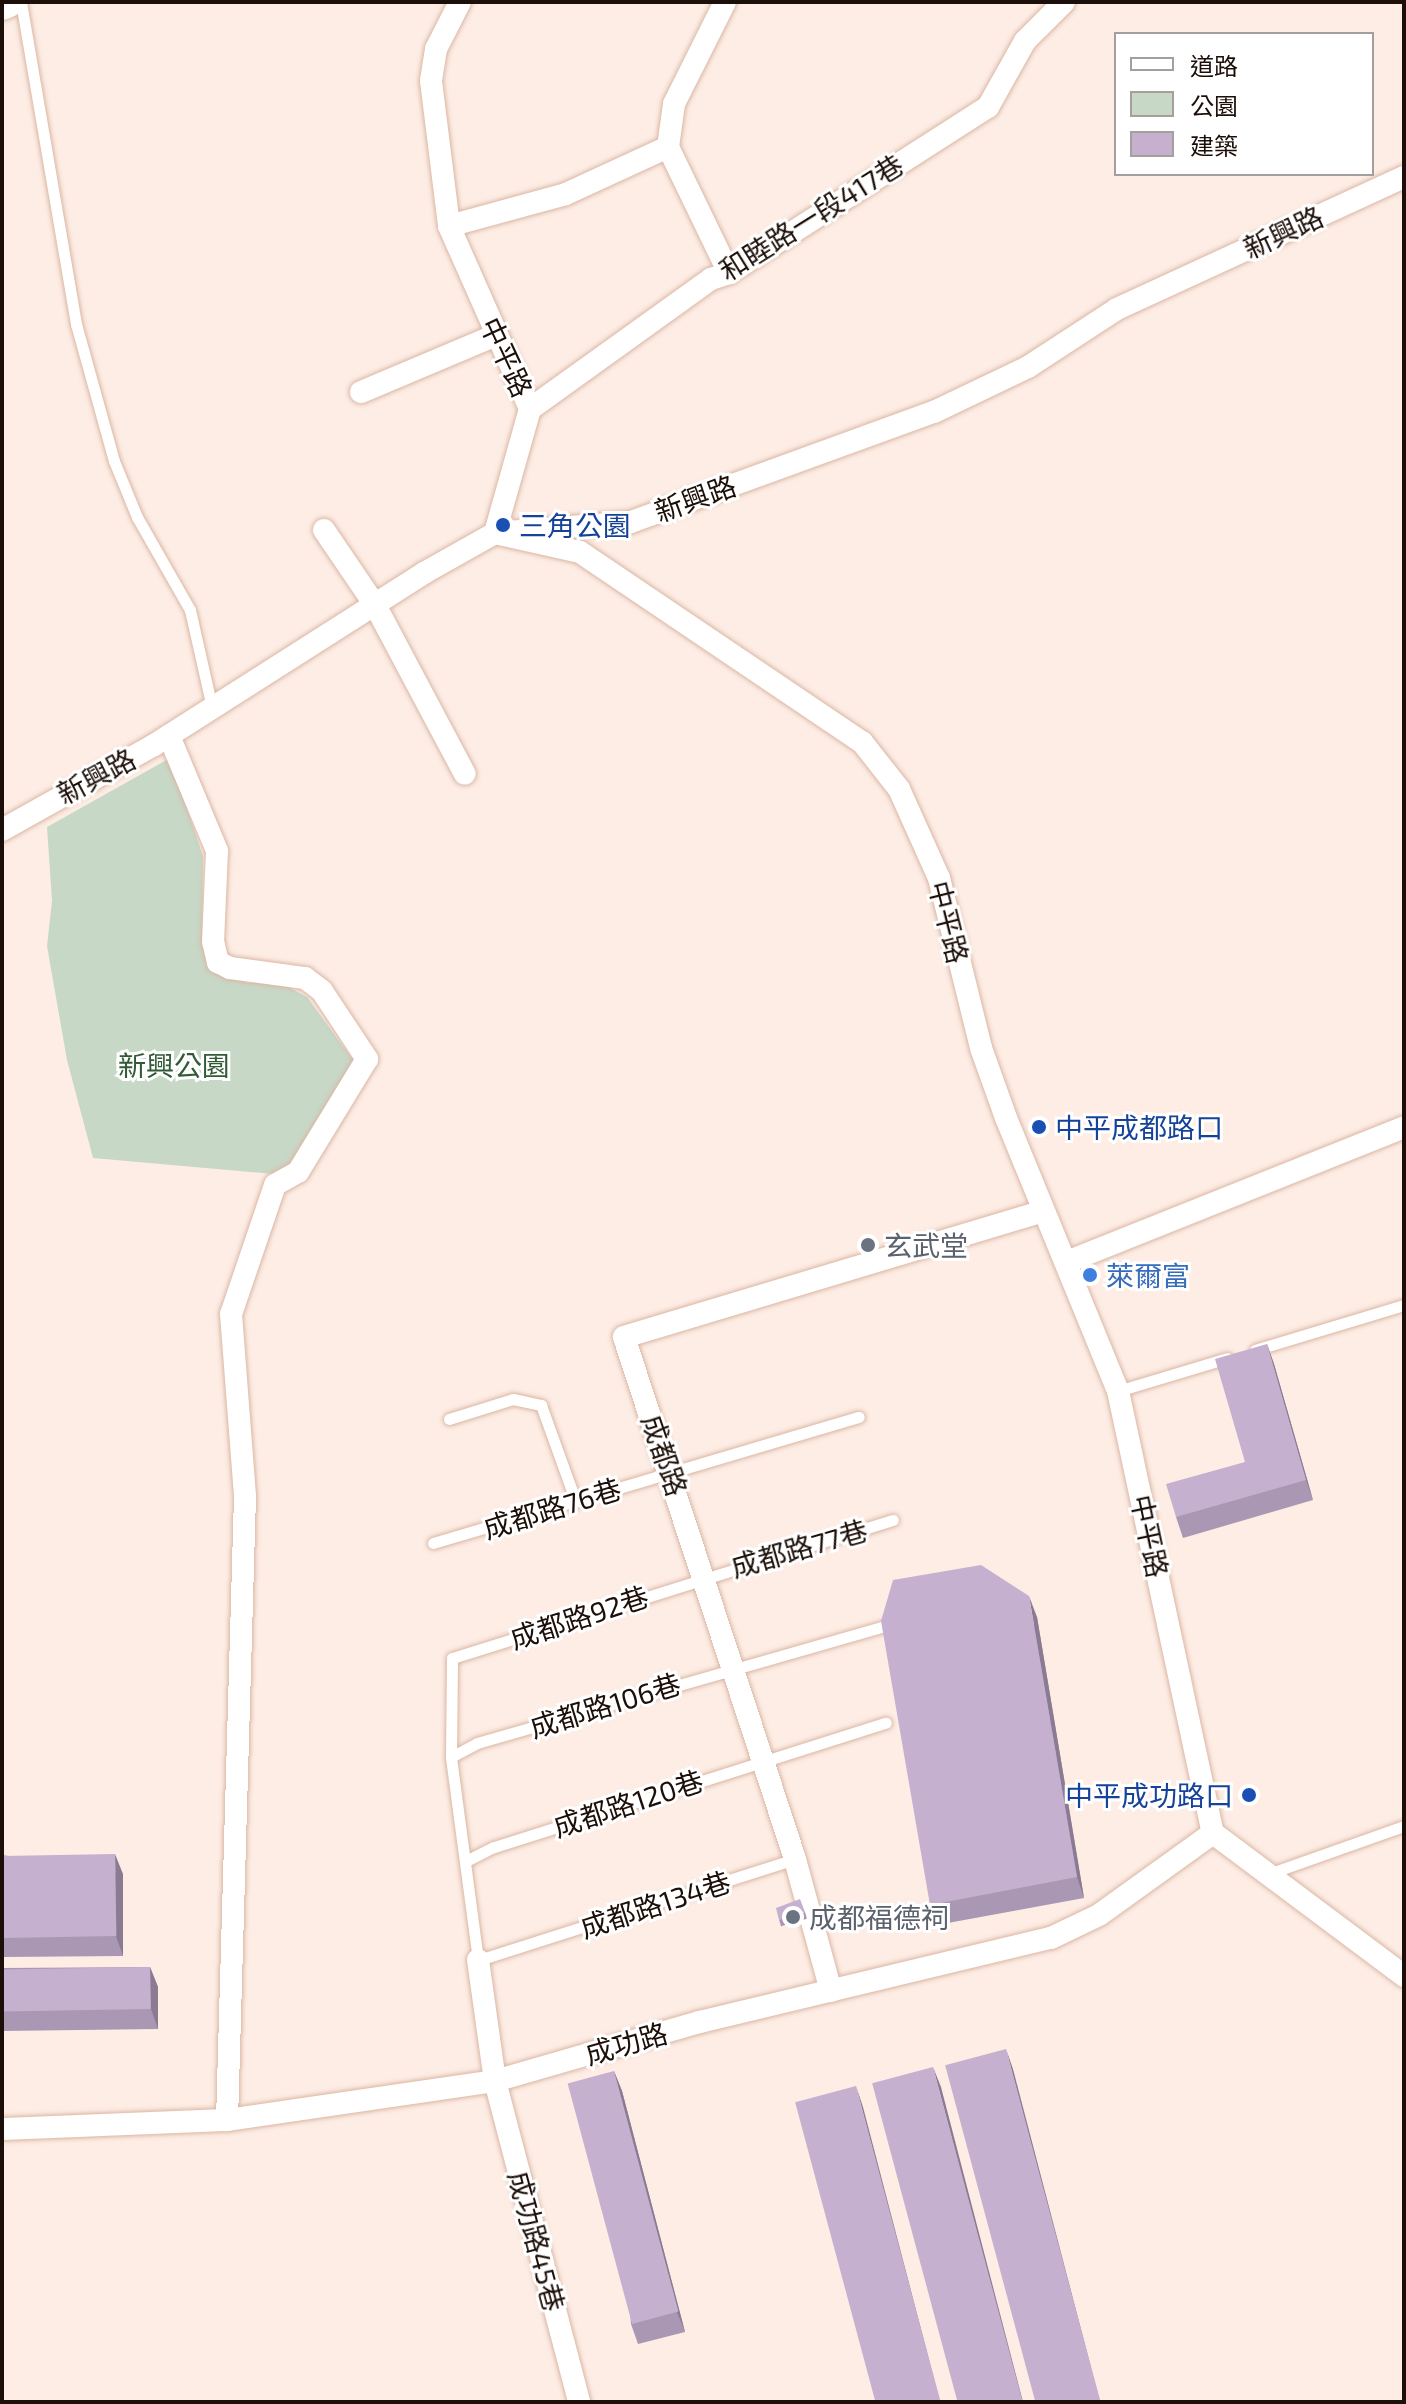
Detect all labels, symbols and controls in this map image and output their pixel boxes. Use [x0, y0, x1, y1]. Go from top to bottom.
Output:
legend [1114, 32, 1374, 176]
text: 道路 [1190, 51, 1238, 80]
text: 公園 [1190, 91, 1238, 120]
text: 建築 [1190, 131, 1238, 160]
street label: 和睦路一段417巷 [713, 147, 909, 287]
street label: 新興路 [1238, 199, 1328, 265]
street label: 中平路 [474, 312, 540, 402]
street label: 新興路 [650, 468, 740, 528]
place label: 三角公園 [519, 508, 631, 542]
marker: 三角公園 [494, 516, 512, 534]
street label: 新興路 [51, 741, 141, 811]
street label: 中平路 [923, 877, 975, 967]
park label: 新興公園 [118, 1048, 230, 1082]
place label: 中平成都路口 [1055, 1110, 1223, 1144]
marker: 中平成都路口 [1030, 1118, 1048, 1136]
place label: 玄武堂 [884, 1228, 968, 1262]
marker: 玄武堂 [859, 1236, 877, 1254]
place label: 萊爾富 [1106, 1258, 1190, 1292]
marker: 萊爾富 [1081, 1266, 1099, 1284]
street label: 成都路 [635, 1410, 695, 1500]
street label: 成都路76巷 [479, 1471, 625, 1545]
street label: 中平路 [1125, 1491, 1175, 1581]
street label: 成都路77巷 [727, 1512, 871, 1584]
street label: 成都路92巷 [505, 1579, 653, 1655]
street label: 成都路106巷 [525, 1666, 685, 1744]
street label: 成都路120巷 [549, 1763, 707, 1843]
place label: 中平成功路口 [1065, 1778, 1233, 1812]
marker: 中平成功路口 [1240, 1786, 1258, 1804]
street label: 成都路134巷 [576, 1864, 734, 1944]
place label: 成都福德祠 [809, 1900, 949, 1934]
marker: 成都福德祠 [784, 1908, 802, 1926]
street label: 成功路 [581, 2015, 671, 2071]
street label: 成功路45巷 [502, 2167, 572, 2315]

